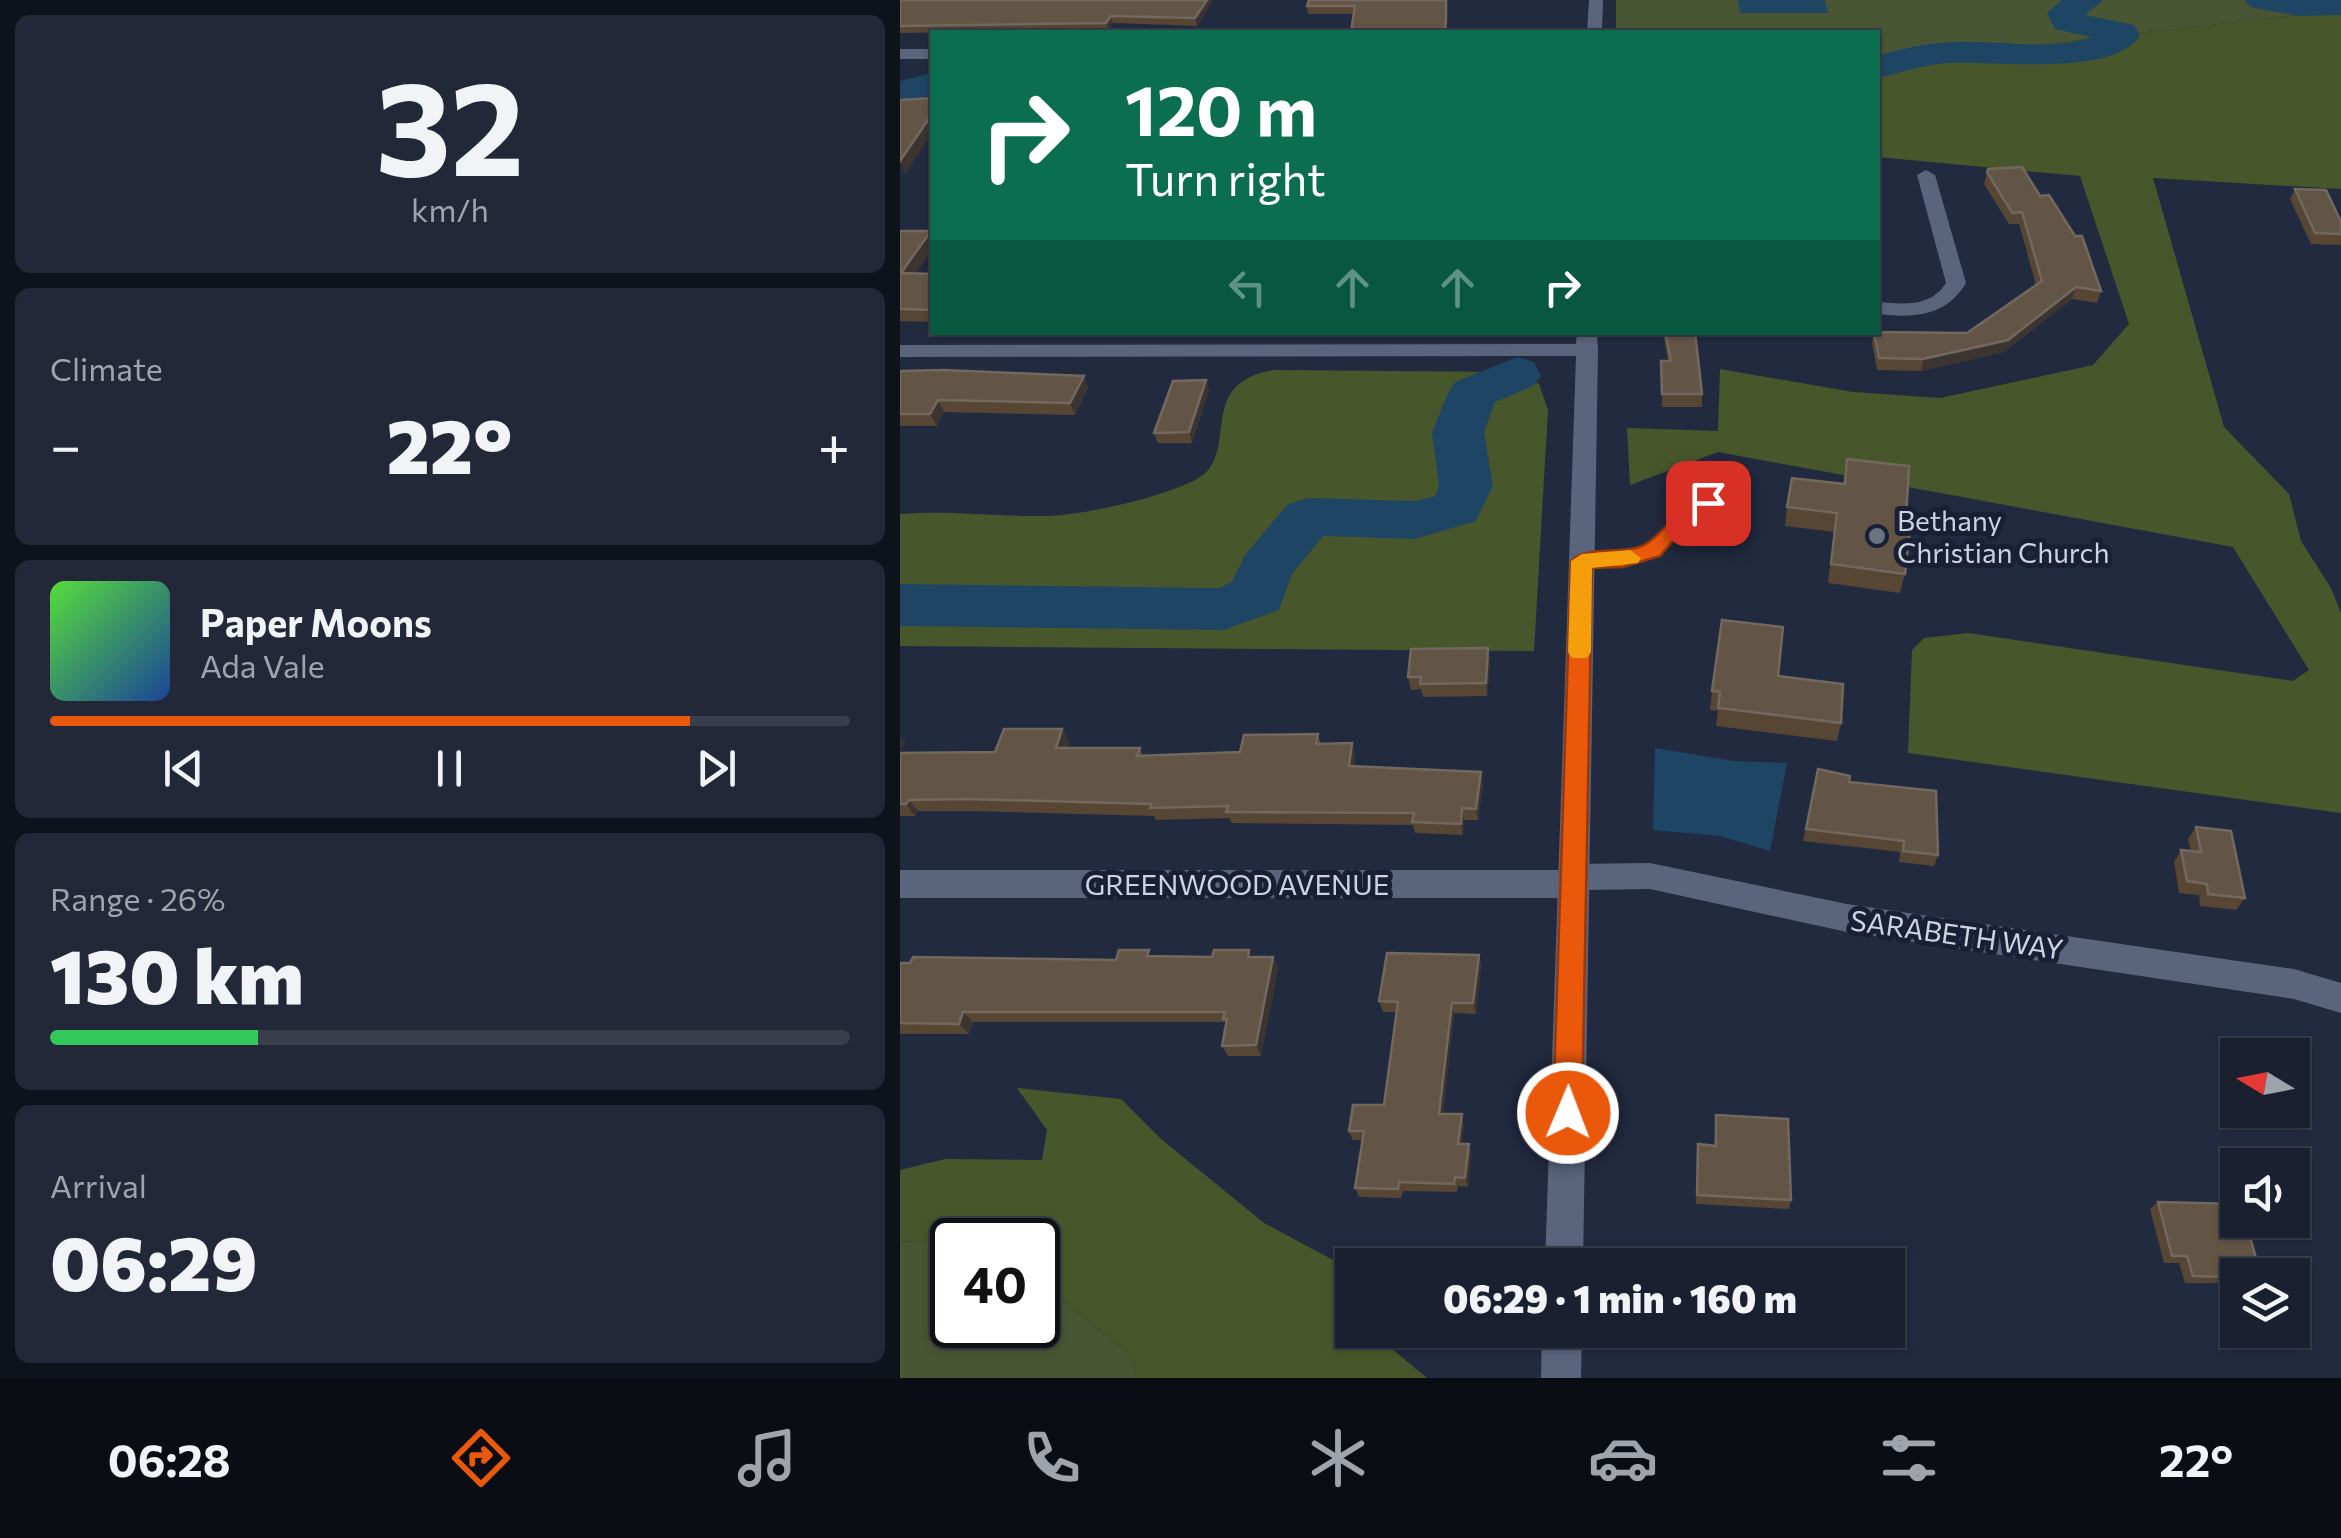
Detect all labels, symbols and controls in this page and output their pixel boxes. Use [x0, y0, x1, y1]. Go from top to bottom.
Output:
text: 32 [376, 44, 524, 203]
text: 120 m [1125, 65, 1317, 150]
icon: right [960, 70, 1090, 200]
text: Turn right [1125, 150, 1326, 205]
text: km/h [411, 189, 489, 229]
icon: left [1220, 260, 1275, 315]
icon: ahead [1325, 260, 1380, 315]
icon: ahead [1430, 260, 1485, 315]
icon: right [1535, 260, 1590, 315]
text: Climate [50, 348, 163, 388]
text: 22° [386, 398, 513, 489]
text: − [50, 410, 81, 477]
text: + [818, 410, 850, 477]
pin [1666, 461, 1751, 546]
icon: arrive [1681, 476, 1736, 531]
place label: Bethany Christian Church [1897, 503, 2109, 569]
marker: Bethany Christian Church [1866, 525, 1888, 547]
text: Paper Moons [200, 598, 432, 645]
text: Ada Vale [200, 645, 325, 685]
icon: previous [156, 741, 211, 796]
icon: pause [422, 741, 477, 796]
icon: next [689, 741, 744, 796]
street label: GREENWOOD AVENUE [1085, 867, 1389, 901]
text: Range · 26% [50, 878, 225, 918]
street label: SARABETH WAY [1848, 902, 2066, 966]
text: 130 km [50, 928, 304, 1019]
north arrow [2220, 1038, 2310, 1128]
map controls [2220, 1038, 2310, 1348]
position arrow [1516, 1061, 1620, 1165]
button: sound [2220, 1148, 2310, 1238]
text: Arrival [50, 1165, 147, 1205]
text: 06:29 [50, 1215, 257, 1306]
speed limit sign: 40 [930, 1218, 1060, 1348]
button: layers [2220, 1258, 2310, 1348]
text: 06:29 · 1 min · 160 m [1443, 1274, 1797, 1321]
icon: directions [446, 1423, 516, 1493]
icon: music [732, 1423, 802, 1493]
icon: phone [1017, 1423, 1087, 1493]
icon: climate [1303, 1423, 1373, 1493]
icon: car [1588, 1423, 1658, 1493]
icon: filters [1874, 1423, 1944, 1493]
text: 06:28 [108, 1431, 230, 1486]
text: 22° [2159, 1431, 2233, 1486]

